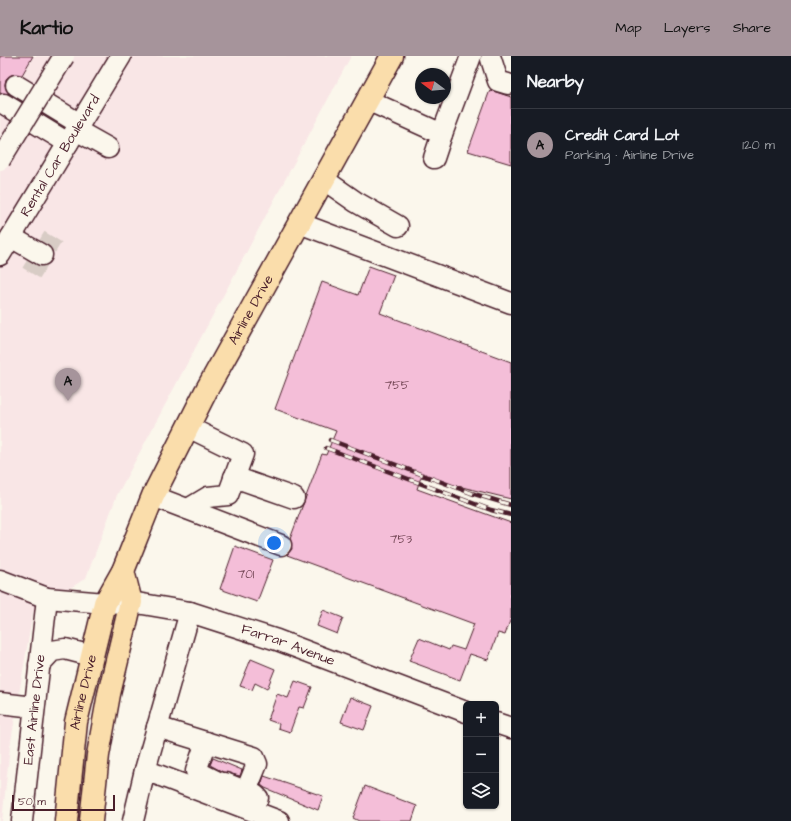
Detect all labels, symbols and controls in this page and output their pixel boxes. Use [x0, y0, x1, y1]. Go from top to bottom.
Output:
text: Kartio [20, 15, 73, 42]
text: Map [615, 18, 642, 38]
text: Layers [664, 18, 711, 38]
text: Share [733, 18, 771, 38]
north arrow [415, 68, 451, 104]
text: Nearby [527, 70, 584, 94]
street label: Rental Car Boulevard [15, 91, 105, 221]
text: Credit Card Lot [565, 125, 679, 146]
text: A [536, 136, 544, 154]
text: 120 m [742, 136, 775, 154]
text: Parking · Airline Drive [565, 146, 694, 164]
street label: Airline Drive [224, 271, 279, 348]
pin: A [55, 368, 81, 401]
house number: 755 [385, 377, 410, 394]
house number: 753 [390, 531, 412, 548]
your location [264, 533, 284, 553]
house number: 701 [238, 566, 255, 583]
street label: Farrar Avenue [239, 619, 338, 671]
street label: Airline Drive [65, 652, 102, 731]
street label: East Airline Drive [18, 653, 51, 766]
map controls [463, 701, 499, 809]
button: + [463, 701, 499, 737]
button: − [463, 737, 499, 773]
button: layers [463, 773, 499, 809]
scale bar [12, 793, 115, 812]
text: 50 m [18, 794, 46, 809]

